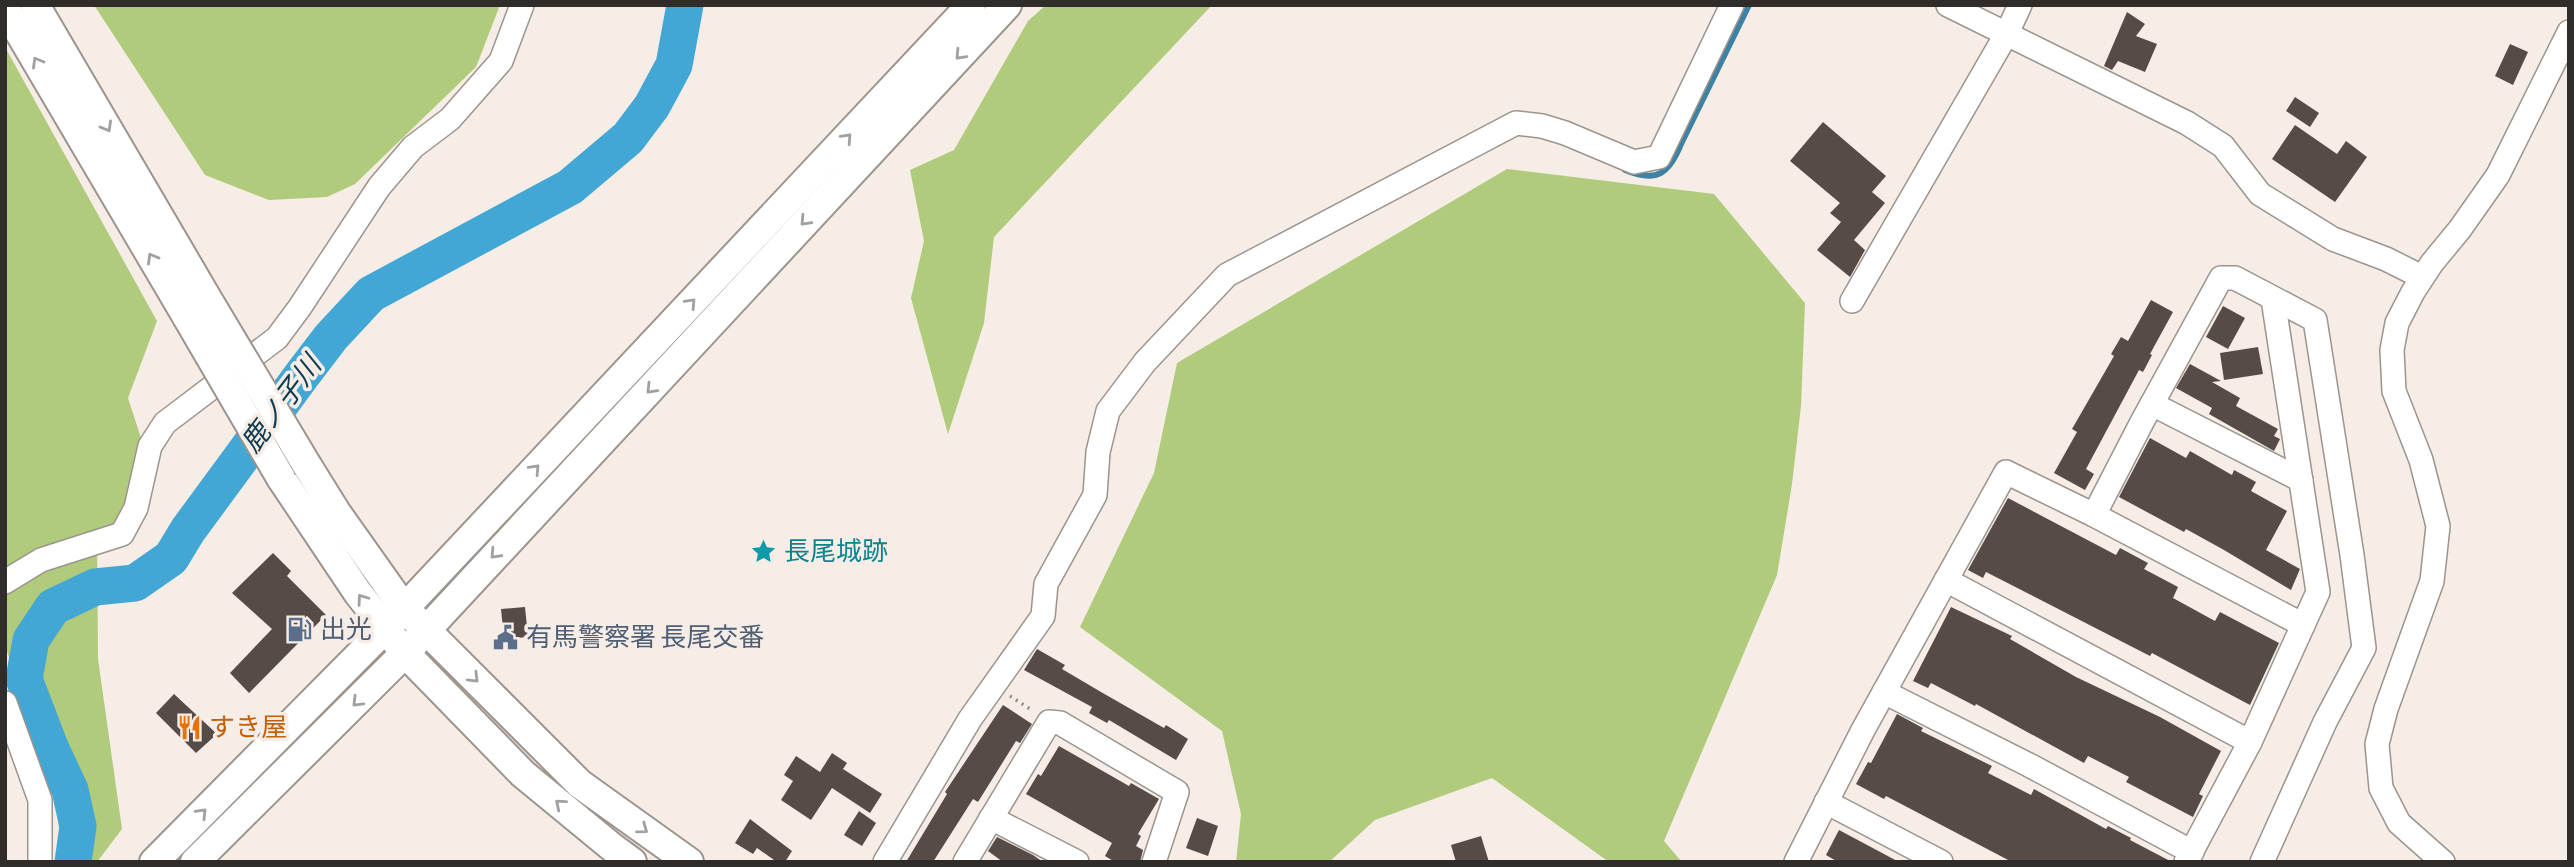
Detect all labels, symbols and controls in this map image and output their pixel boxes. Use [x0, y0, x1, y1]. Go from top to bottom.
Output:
one-way arrow [956, 47, 969, 60]
one-way arrow [32, 56, 45, 69]
one-way arrow [98, 120, 111, 133]
one-way arrow [839, 133, 851, 146]
one-way arrow [801, 213, 814, 226]
one-way arrow [147, 252, 160, 265]
one-way arrow [683, 299, 696, 312]
water label: 鹿ノ子川 [236, 348, 329, 458]
one-way arrow [647, 381, 659, 394]
one-way arrow [527, 464, 540, 477]
place icon: 長尾城跡 [750, 538, 778, 566]
place label: 長尾城跡 [784, 538, 888, 565]
one-way arrow [491, 546, 503, 559]
one-way arrow [358, 594, 371, 607]
fuel station icon: 出光 [286, 616, 314, 644]
place label: 出光 [320, 616, 372, 643]
place label: 有馬警察署 長尾交番 [526, 623, 764, 651]
public building icon: 有馬警察署 長尾交番 [492, 624, 520, 652]
one-way arrow [466, 670, 478, 682]
one-way arrow [352, 693, 365, 706]
restaurant icon: すき屋 [175, 714, 203, 742]
place label: すき屋 [209, 715, 287, 741]
one-way arrow [555, 800, 567, 813]
one-way arrow [193, 808, 206, 821]
one-way arrow [635, 821, 648, 833]

